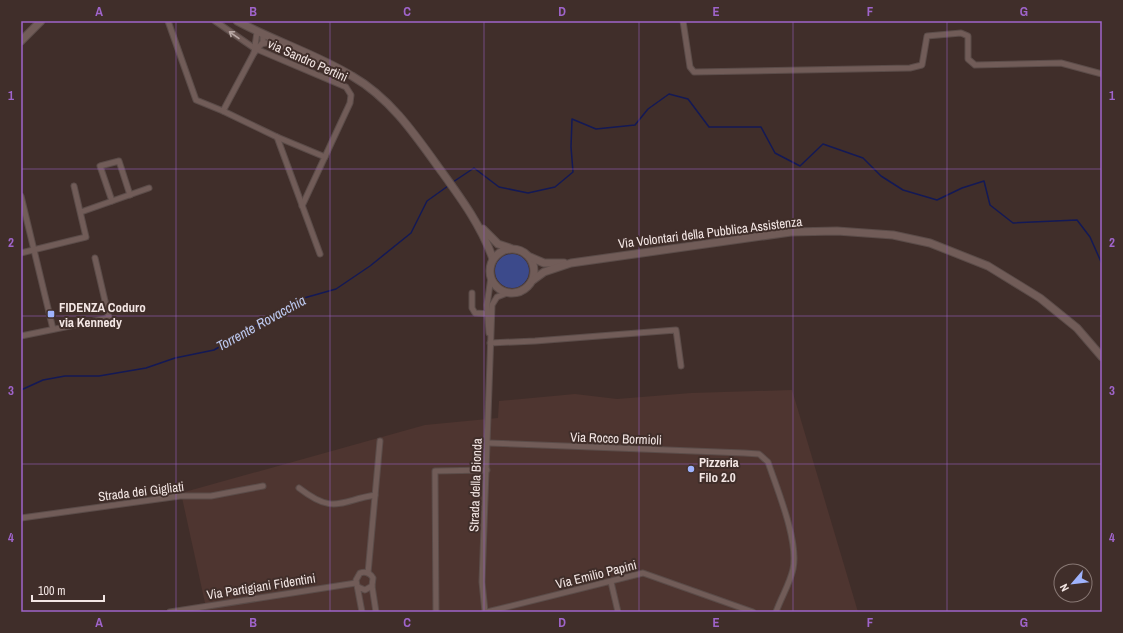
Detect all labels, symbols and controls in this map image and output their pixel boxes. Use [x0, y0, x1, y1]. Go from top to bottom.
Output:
text: A [95, 3, 103, 20]
text: B [249, 3, 257, 20]
text: C [403, 3, 411, 20]
text: D [558, 3, 566, 20]
text: E [712, 3, 720, 20]
text: F [867, 3, 874, 20]
text: G [1020, 3, 1028, 20]
one-way arrow [229, 31, 240, 39]
street label: via Sandro Pertini [265, 35, 351, 86]
text: 1 [8, 87, 14, 104]
text: 1 [1109, 87, 1115, 104]
street label: Via Volontari della Pubblica Assistenza [617, 213, 803, 252]
text: 2 [8, 234, 14, 251]
text: 2 [1109, 234, 1115, 251]
water label: Torrente Rovacchia [213, 291, 309, 355]
place label: FIDENZA Coduro via Kennedy [59, 299, 146, 331]
marker: FIDENZA Coduro via Kennedy [46, 309, 56, 319]
text: 3 [8, 382, 14, 399]
text: 3 [1109, 382, 1115, 399]
street label: Via Rocco Bormioli [570, 428, 662, 449]
street label: Strada della Bionda [465, 438, 486, 532]
place label: Pizzeria Filo 2.0 [699, 454, 739, 486]
marker: Pizzeria Filo 2.0 [686, 464, 696, 474]
street label: Strada dei Gigliati [97, 478, 185, 505]
text: 4 [8, 529, 14, 546]
text: 4 [1109, 529, 1115, 546]
street label: Via Emilio Papini [554, 556, 638, 593]
north arrow [1053, 563, 1093, 603]
street label: Via Partigiani Fidentini [205, 569, 317, 603]
scale bar [32, 577, 104, 603]
text: N [1056, 582, 1072, 594]
text: 100 m [38, 583, 65, 599]
text: A [95, 614, 103, 631]
text: B [249, 614, 257, 631]
text: C [403, 614, 411, 631]
text: D [558, 614, 566, 631]
text: E [712, 614, 720, 631]
text: F [867, 614, 874, 631]
text: G [1020, 614, 1028, 631]

